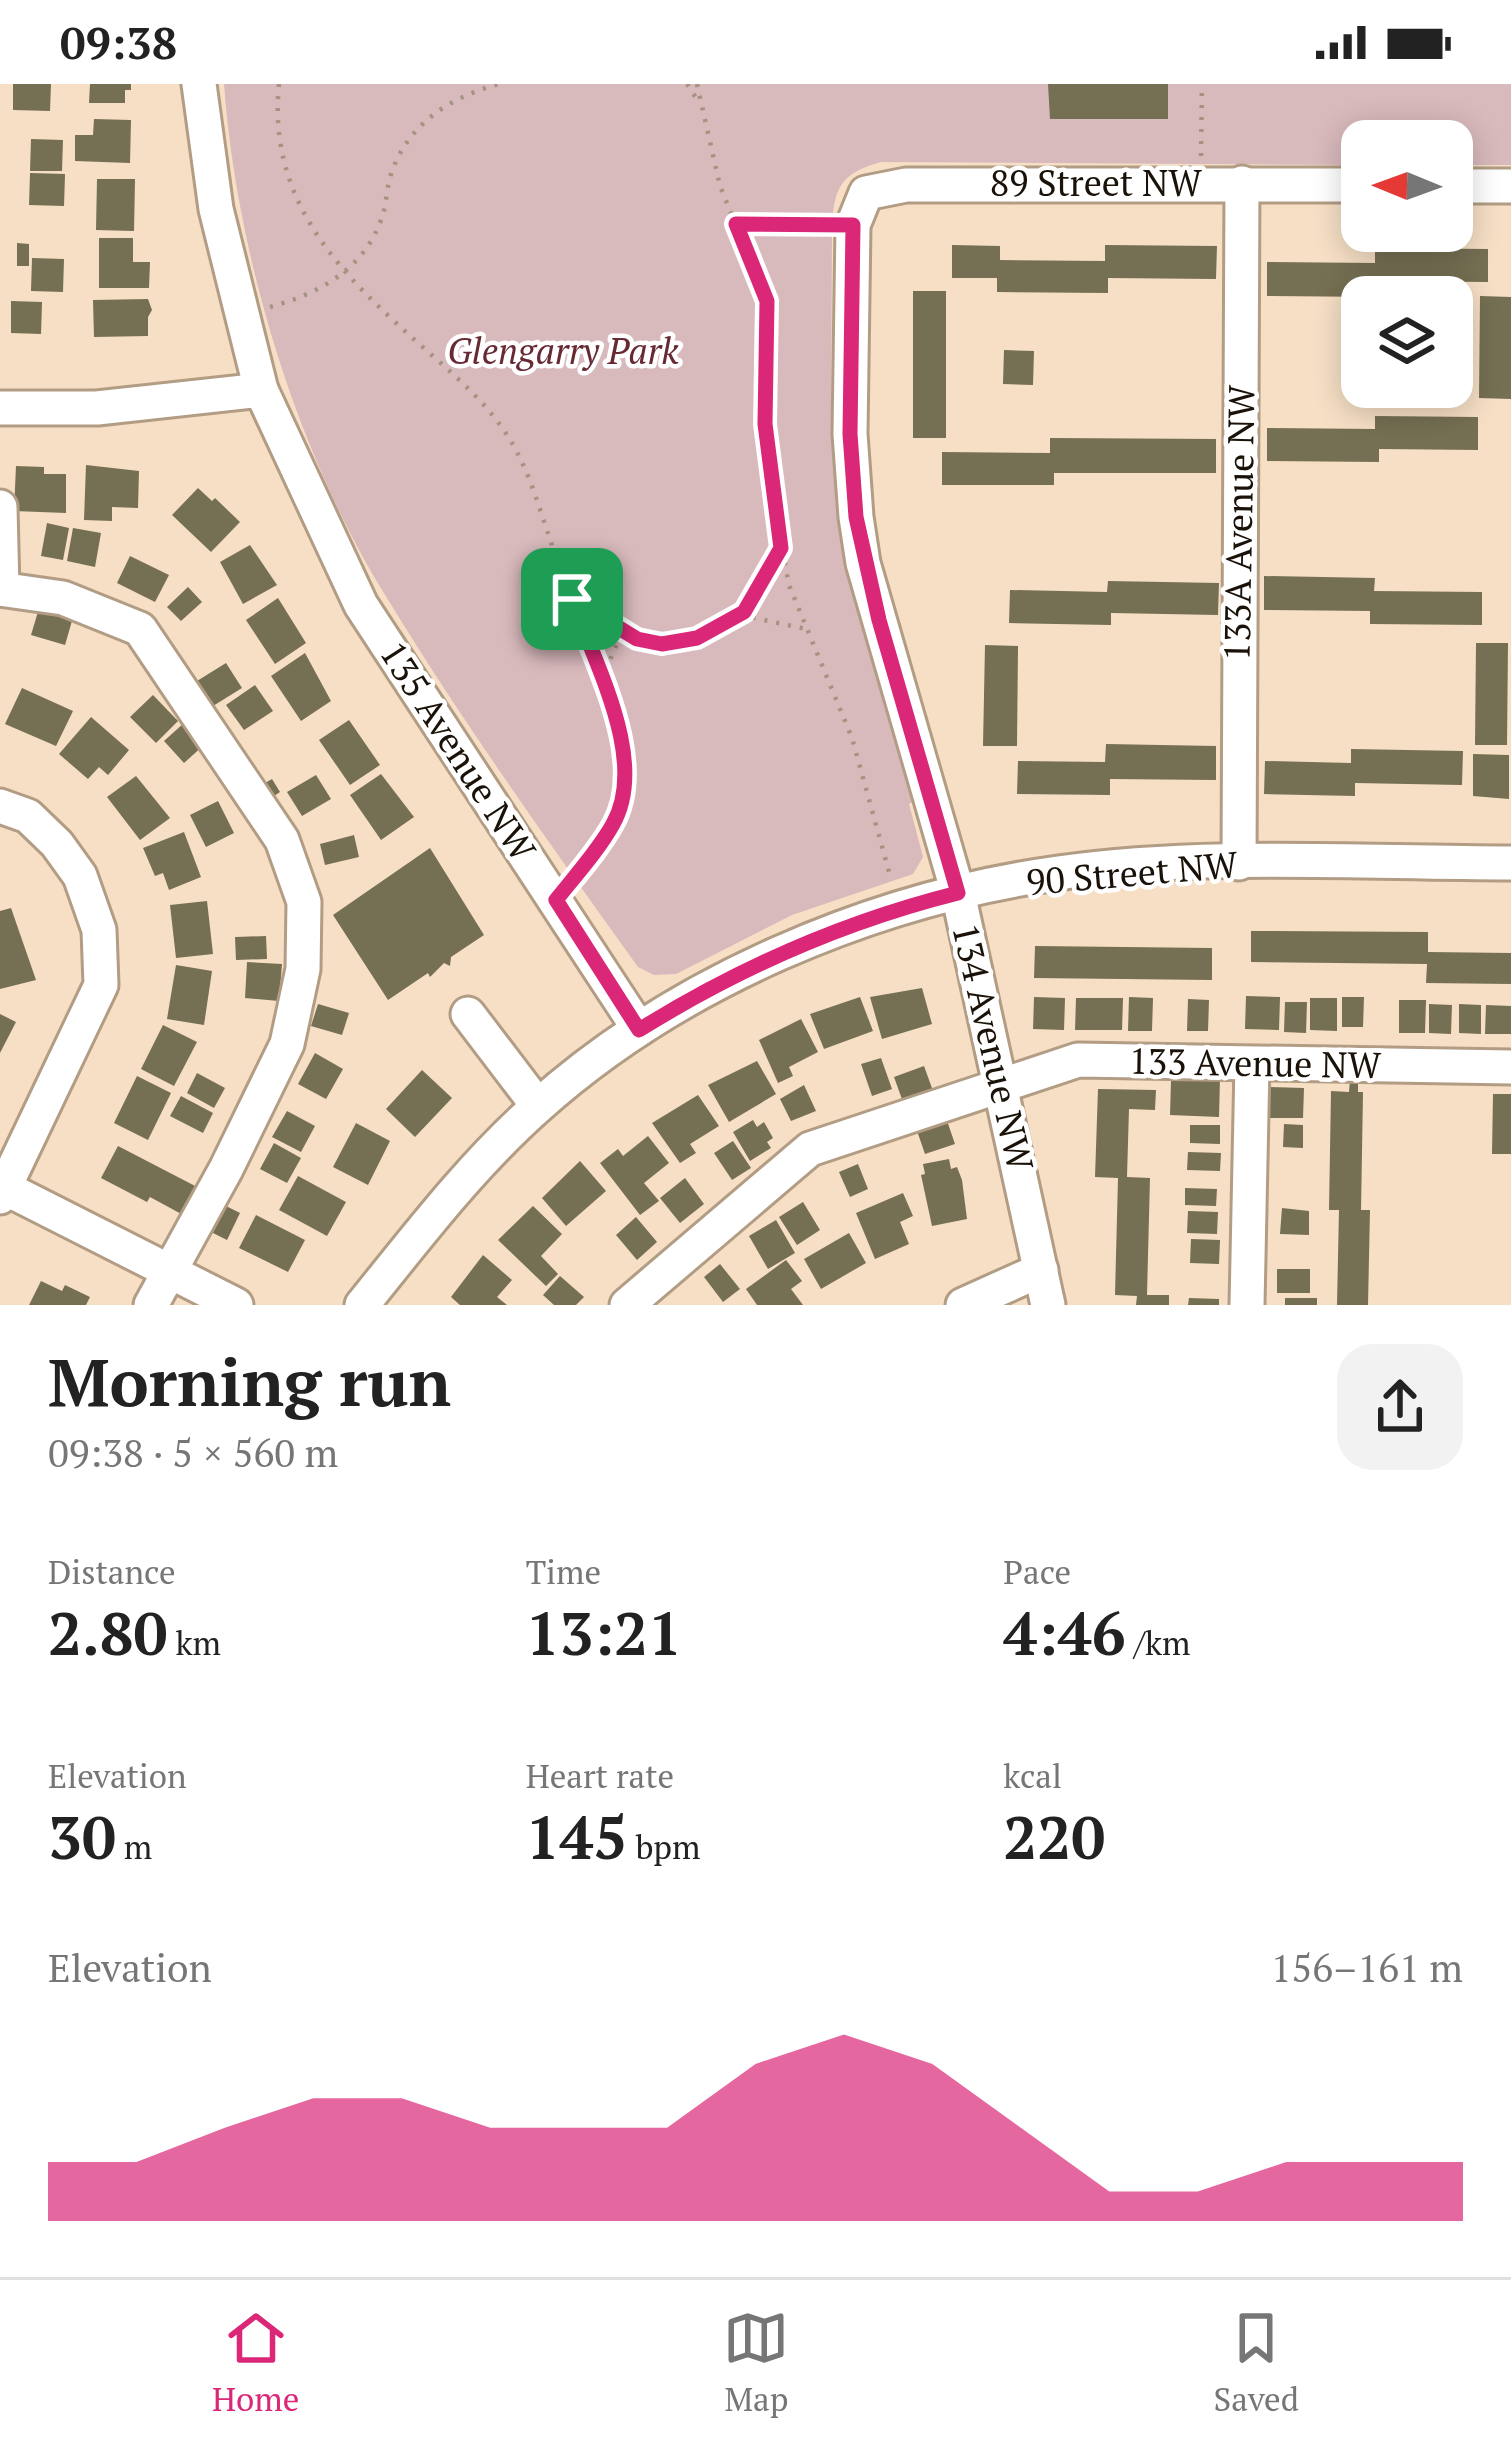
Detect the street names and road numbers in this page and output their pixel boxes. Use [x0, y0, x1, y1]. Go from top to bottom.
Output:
street label: 89 Street NW [990, 159, 1202, 206]
street label: 133A Avenue NW [1213, 384, 1264, 661]
street label: 135 Avenue NW [370, 632, 547, 870]
street label: 90 Street NW [1024, 840, 1240, 905]
street label: 134 Avenue NW [942, 919, 1045, 1175]
street label: 133 Avenue NW [1129, 1037, 1382, 1088]

